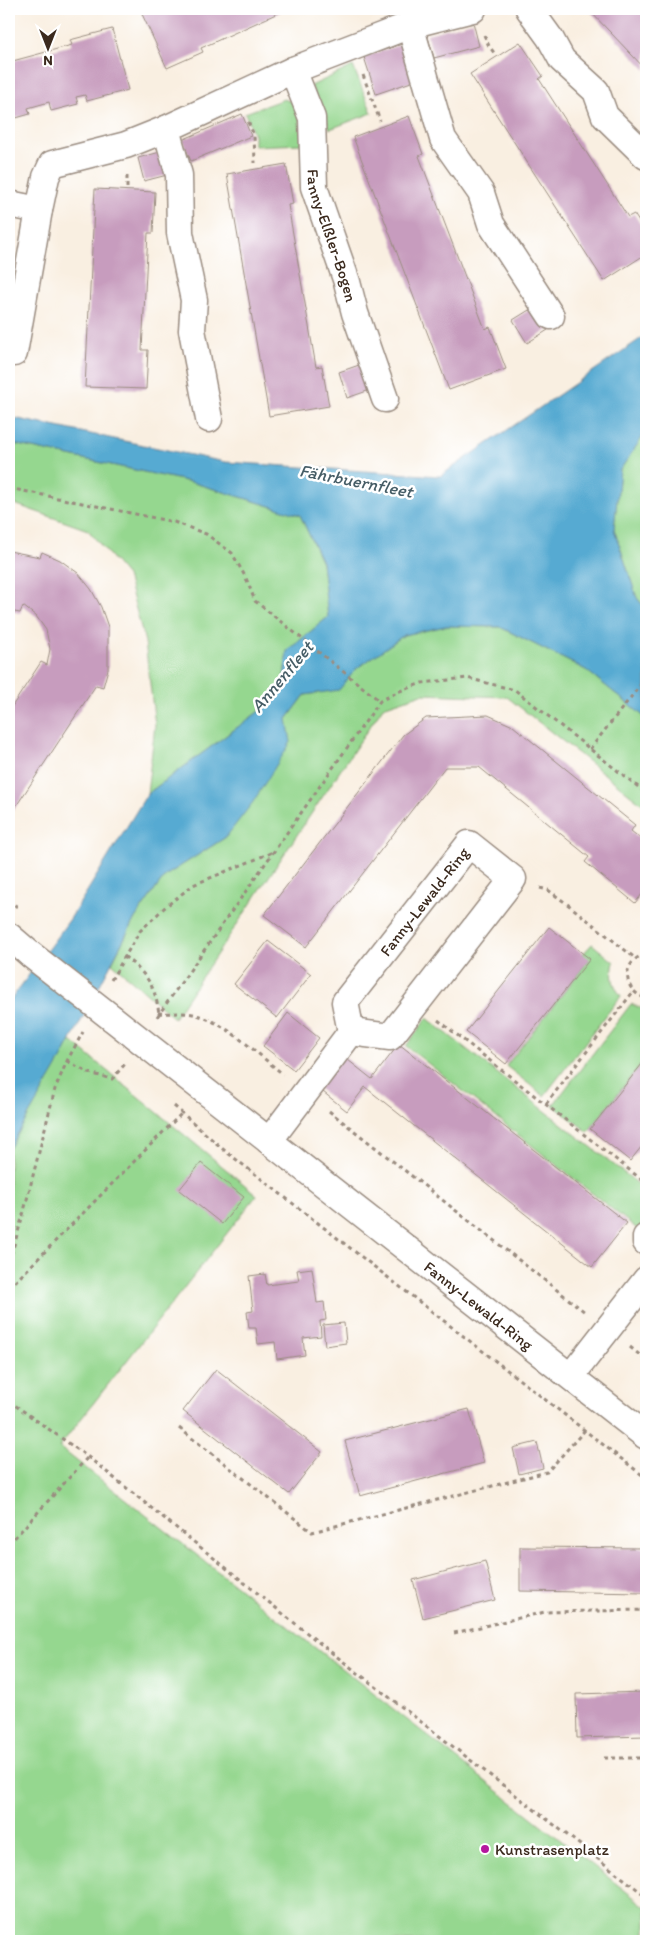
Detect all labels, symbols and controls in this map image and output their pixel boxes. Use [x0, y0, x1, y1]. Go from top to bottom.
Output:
north arrow [22, 22, 72, 72]
text: N [43, 52, 53, 69]
street label: Fanny-Elßler-Bogen [304, 169, 361, 304]
water label: Fährbuernfleet [297, 459, 417, 503]
water label: Annenfleet [246, 635, 319, 717]
street label: Fanny-Lewald-Ring [375, 842, 473, 960]
street label: Fanny-Lewald-Ring [421, 1257, 538, 1354]
place label: Kunstrasenplatz [495, 1840, 609, 1859]
marker: Kunstrasenplatz [479, 1843, 491, 1855]

